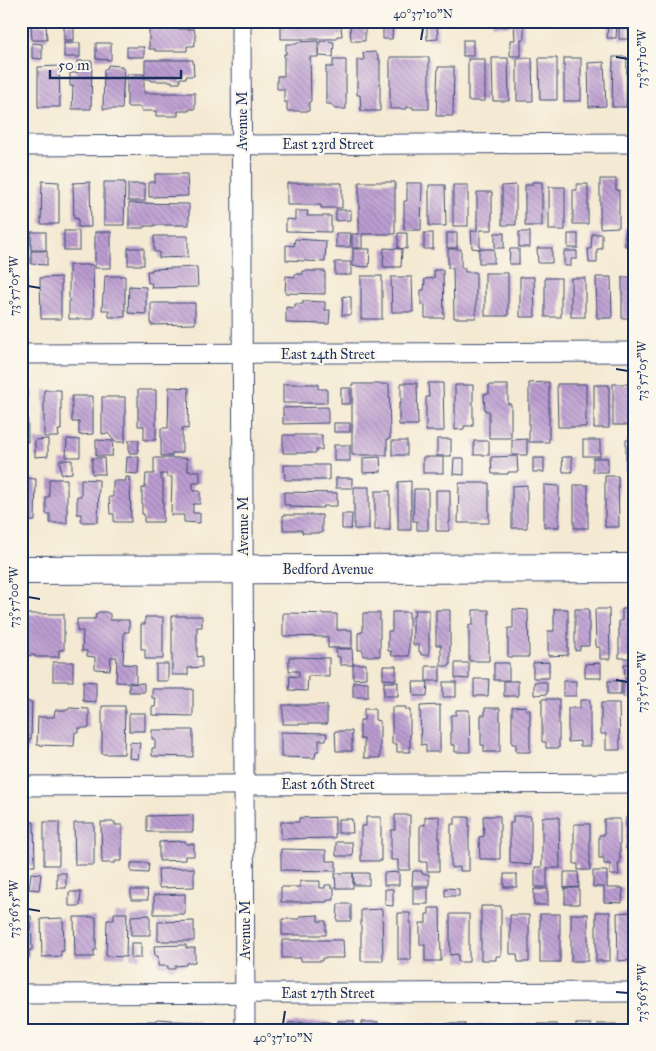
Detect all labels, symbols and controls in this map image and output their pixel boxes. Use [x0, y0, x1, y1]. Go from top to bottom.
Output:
text: 40°37'10"N [393, 7, 453, 21]
text: 73°57'10"W [635, 29, 649, 89]
scale bar [50, 48, 181, 80]
text: 50 m [58, 56, 90, 74]
street label: Avenue M [234, 91, 251, 152]
street label: East 23rd Street [282, 136, 374, 153]
text: 73°57'05"W [7, 255, 21, 316]
text: 73°57'05"W [635, 340, 649, 401]
street label: East 24th Street [281, 346, 375, 363]
street label: Avenue M [235, 496, 252, 557]
street label: Bedford Avenue [282, 561, 374, 578]
text: 73°57'00"W [7, 566, 21, 628]
text: 73°57'00"W [635, 651, 649, 713]
street label: East 26th Street [281, 776, 375, 793]
text: 73°56'55"W [7, 879, 21, 938]
street label: Avenue M [237, 900, 254, 961]
text: 73°56'55"W [635, 963, 649, 1022]
street label: East 27th Street [281, 985, 375, 1002]
text: 40°37'10"N [253, 1031, 313, 1045]

